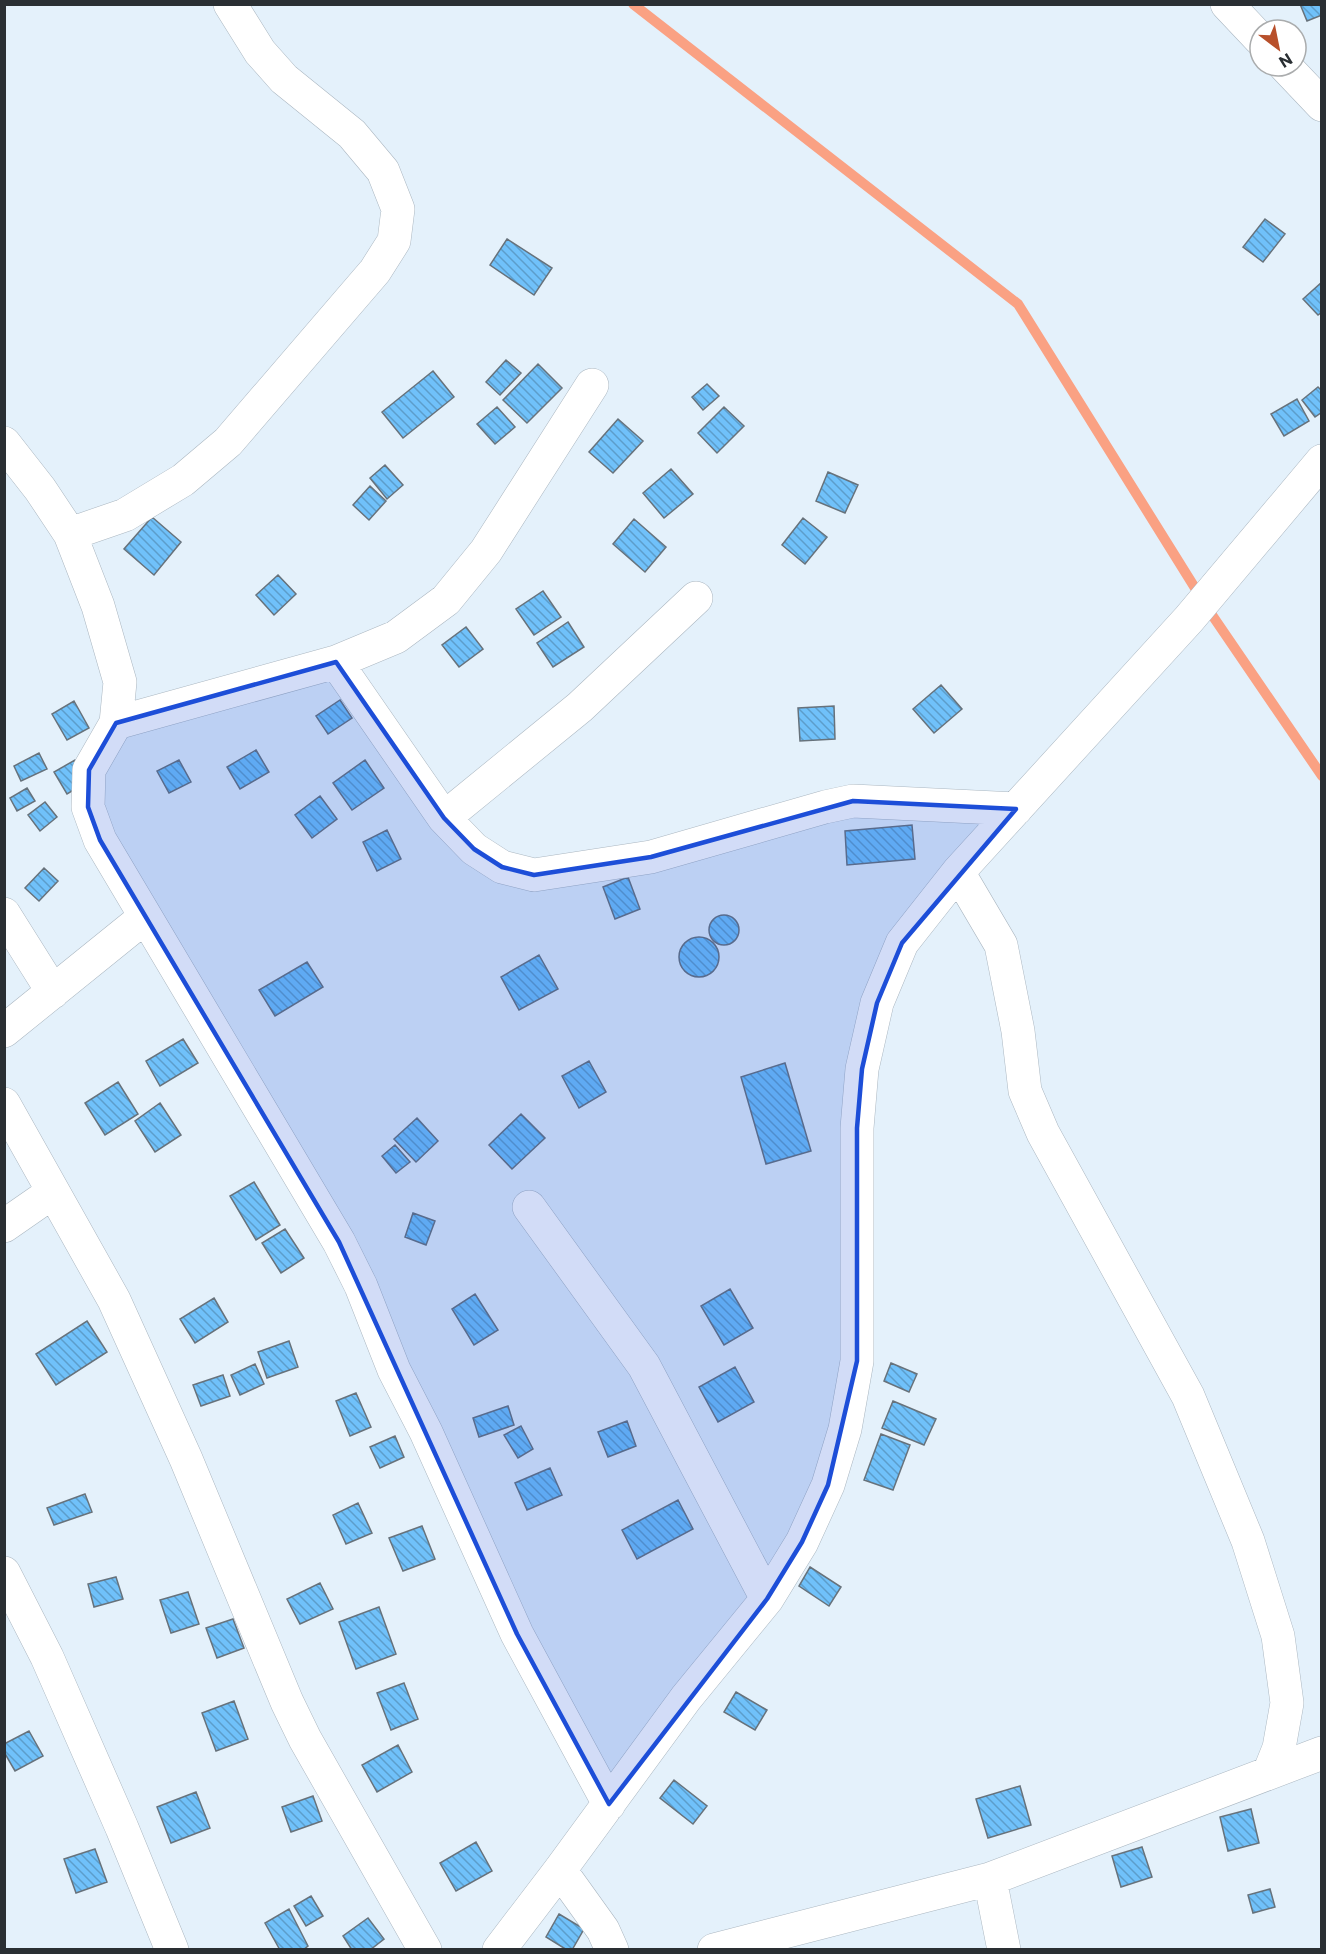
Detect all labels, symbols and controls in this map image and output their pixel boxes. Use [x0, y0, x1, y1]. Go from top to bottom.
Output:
north arrow [1248, 18, 1308, 78]
text: N [1276, 50, 1296, 72]

